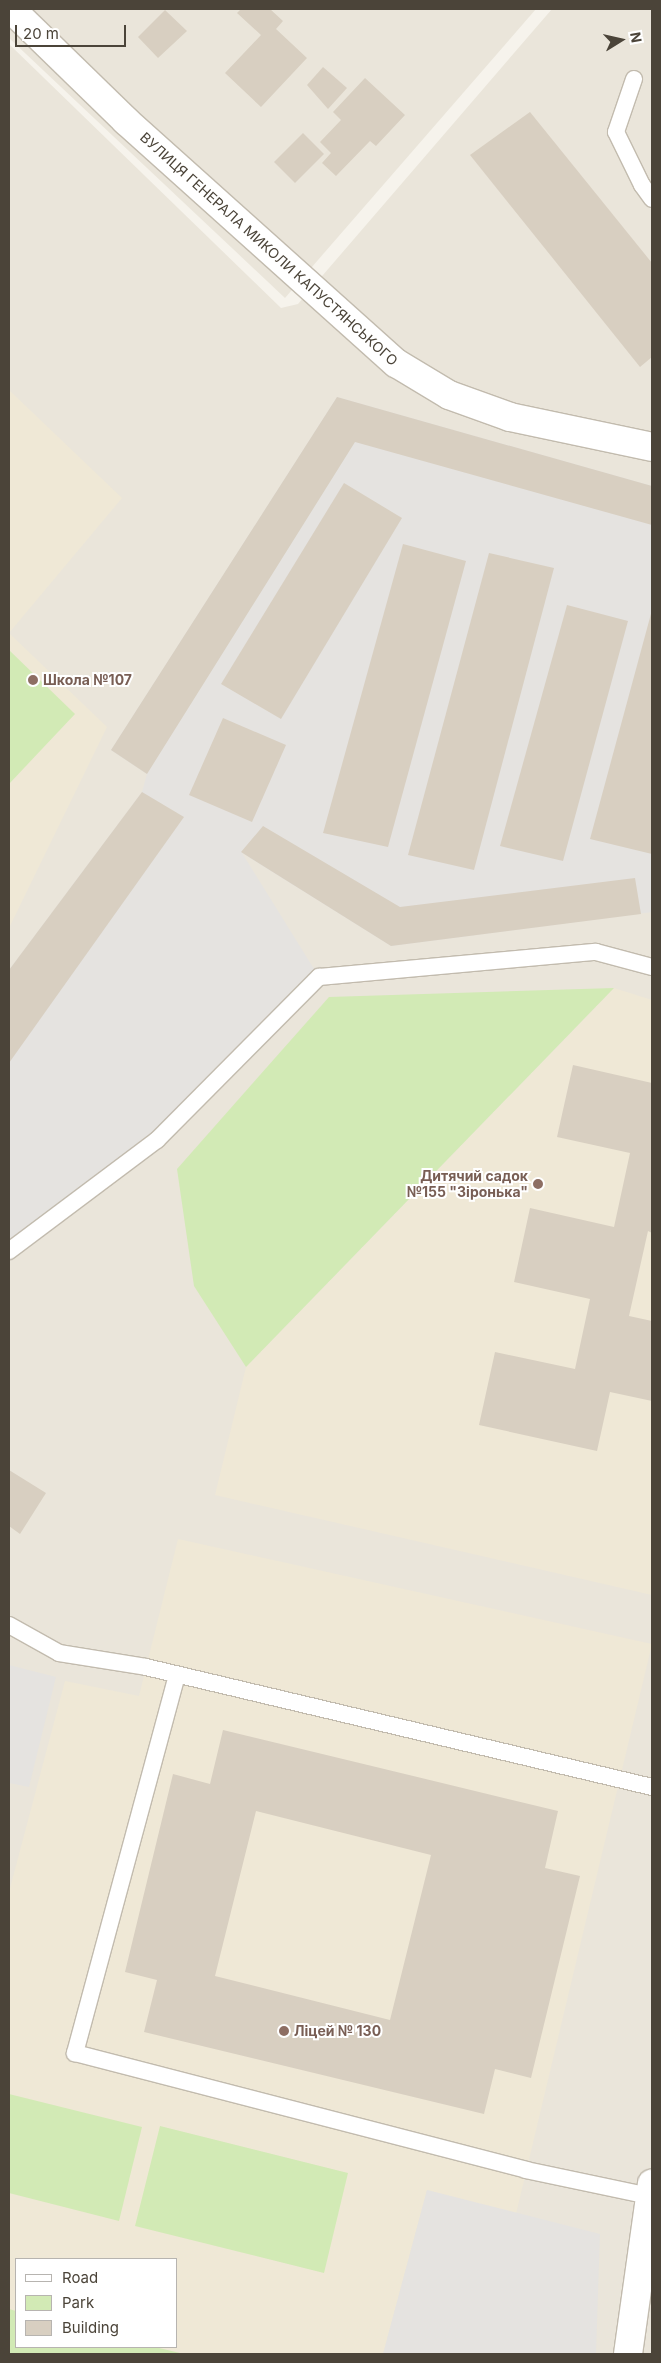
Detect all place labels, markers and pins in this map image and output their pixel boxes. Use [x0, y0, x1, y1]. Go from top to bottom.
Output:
place label: Школа №107 [43, 672, 132, 688]
marker: Школа №107 [27, 674, 39, 686]
place label: Дитячий садок №155 "Зіронька" [407, 1168, 528, 1200]
marker: Дитячий садок №155 "Зіронька" [532, 1178, 544, 1190]
place label: Ліцей № 130 [294, 2023, 381, 2039]
marker: Ліцей № 130 [278, 2025, 290, 2037]

